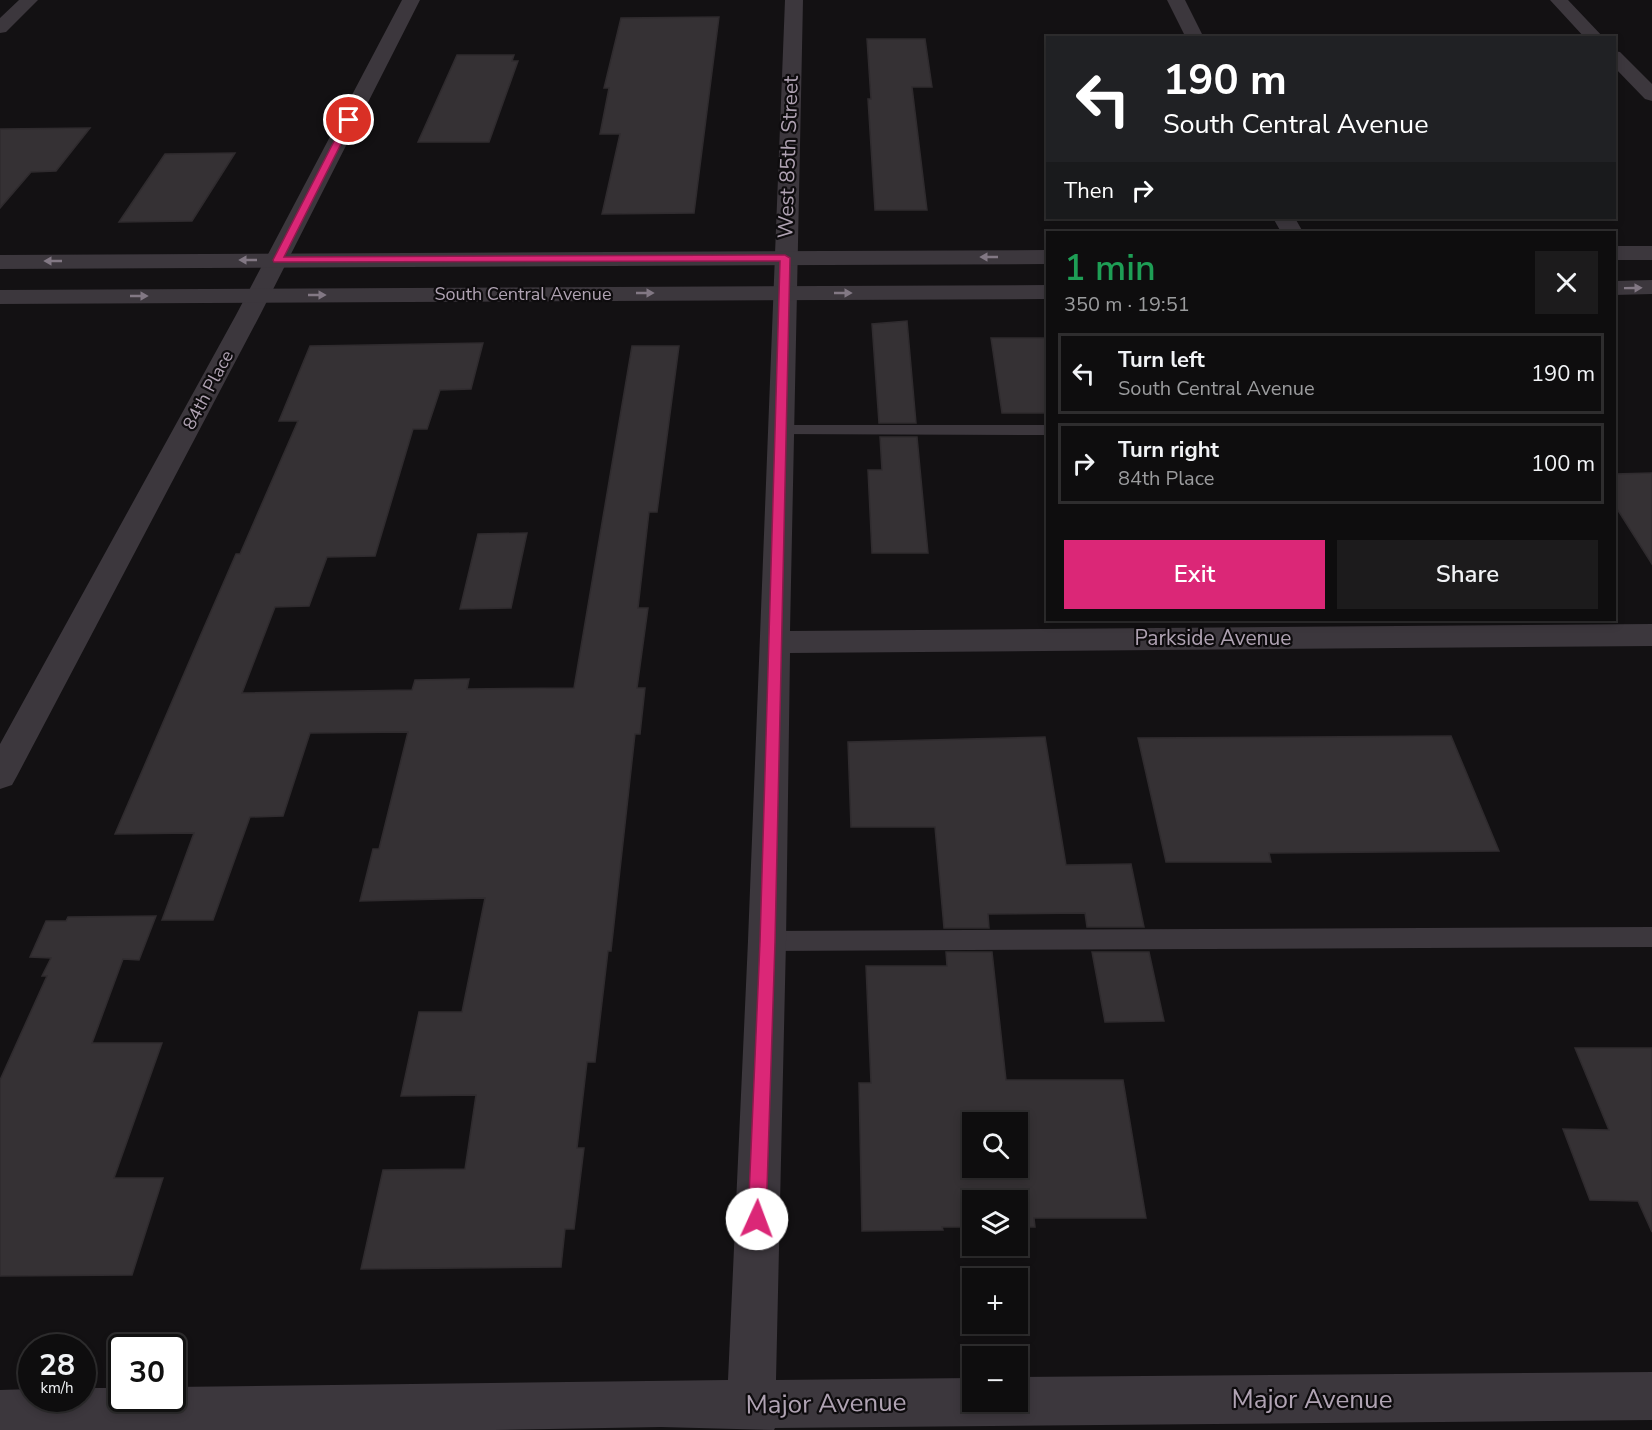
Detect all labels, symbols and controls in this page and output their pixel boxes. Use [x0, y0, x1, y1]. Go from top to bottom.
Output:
text: 190 m [1163, 52, 1287, 109]
icon: left [1064, 60, 1142, 138]
street label: West 85th Street [771, 74, 805, 239]
pin [323, 94, 374, 145]
icon: arrive [332, 103, 365, 136]
text: South Central Avenue [1163, 106, 1429, 143]
icon: right [1126, 174, 1159, 207]
text: Then [1064, 176, 1114, 206]
text: 1 min [1064, 244, 1156, 293]
button: close [1535, 251, 1598, 314]
one-way arrow [979, 252, 998, 262]
one-way arrow [238, 255, 257, 265]
one-way arrow [43, 257, 62, 266]
street label: South Central Avenue [434, 282, 612, 306]
one-way arrow [1624, 283, 1643, 293]
one-way arrow [833, 288, 852, 298]
one-way arrow [636, 289, 655, 298]
one-way arrow [307, 290, 326, 300]
one-way arrow [129, 291, 148, 301]
text: 350 m · 19:51 [1064, 291, 1190, 318]
text: Turn left [1118, 345, 1205, 375]
street label: 84th Place [177, 346, 239, 434]
icon: left [1067, 357, 1100, 390]
text: 190 m [1531, 359, 1595, 389]
text: South Central Avenue [1118, 375, 1315, 402]
text: Turn right [1118, 435, 1219, 465]
icon: right [1067, 447, 1100, 480]
text: 100 m [1531, 449, 1595, 479]
text: 84th Place [1118, 465, 1214, 492]
button: Exit [1064, 540, 1325, 609]
button: Share [1337, 540, 1598, 609]
street label: Parkside Avenue [1135, 624, 1292, 652]
map controls [962, 1112, 1028, 1412]
button: search [962, 1112, 1028, 1178]
position arrow [725, 1187, 789, 1251]
button: layers [962, 1190, 1028, 1256]
button: + [962, 1268, 1028, 1334]
speed limit sign: 30 [108, 1334, 186, 1412]
text: 28 [39, 1345, 75, 1386]
button: − [962, 1346, 1028, 1412]
text: km/h [40, 1378, 74, 1398]
street label: Major Avenue [1231, 1382, 1393, 1417]
street label: Major Avenue [745, 1385, 907, 1422]

